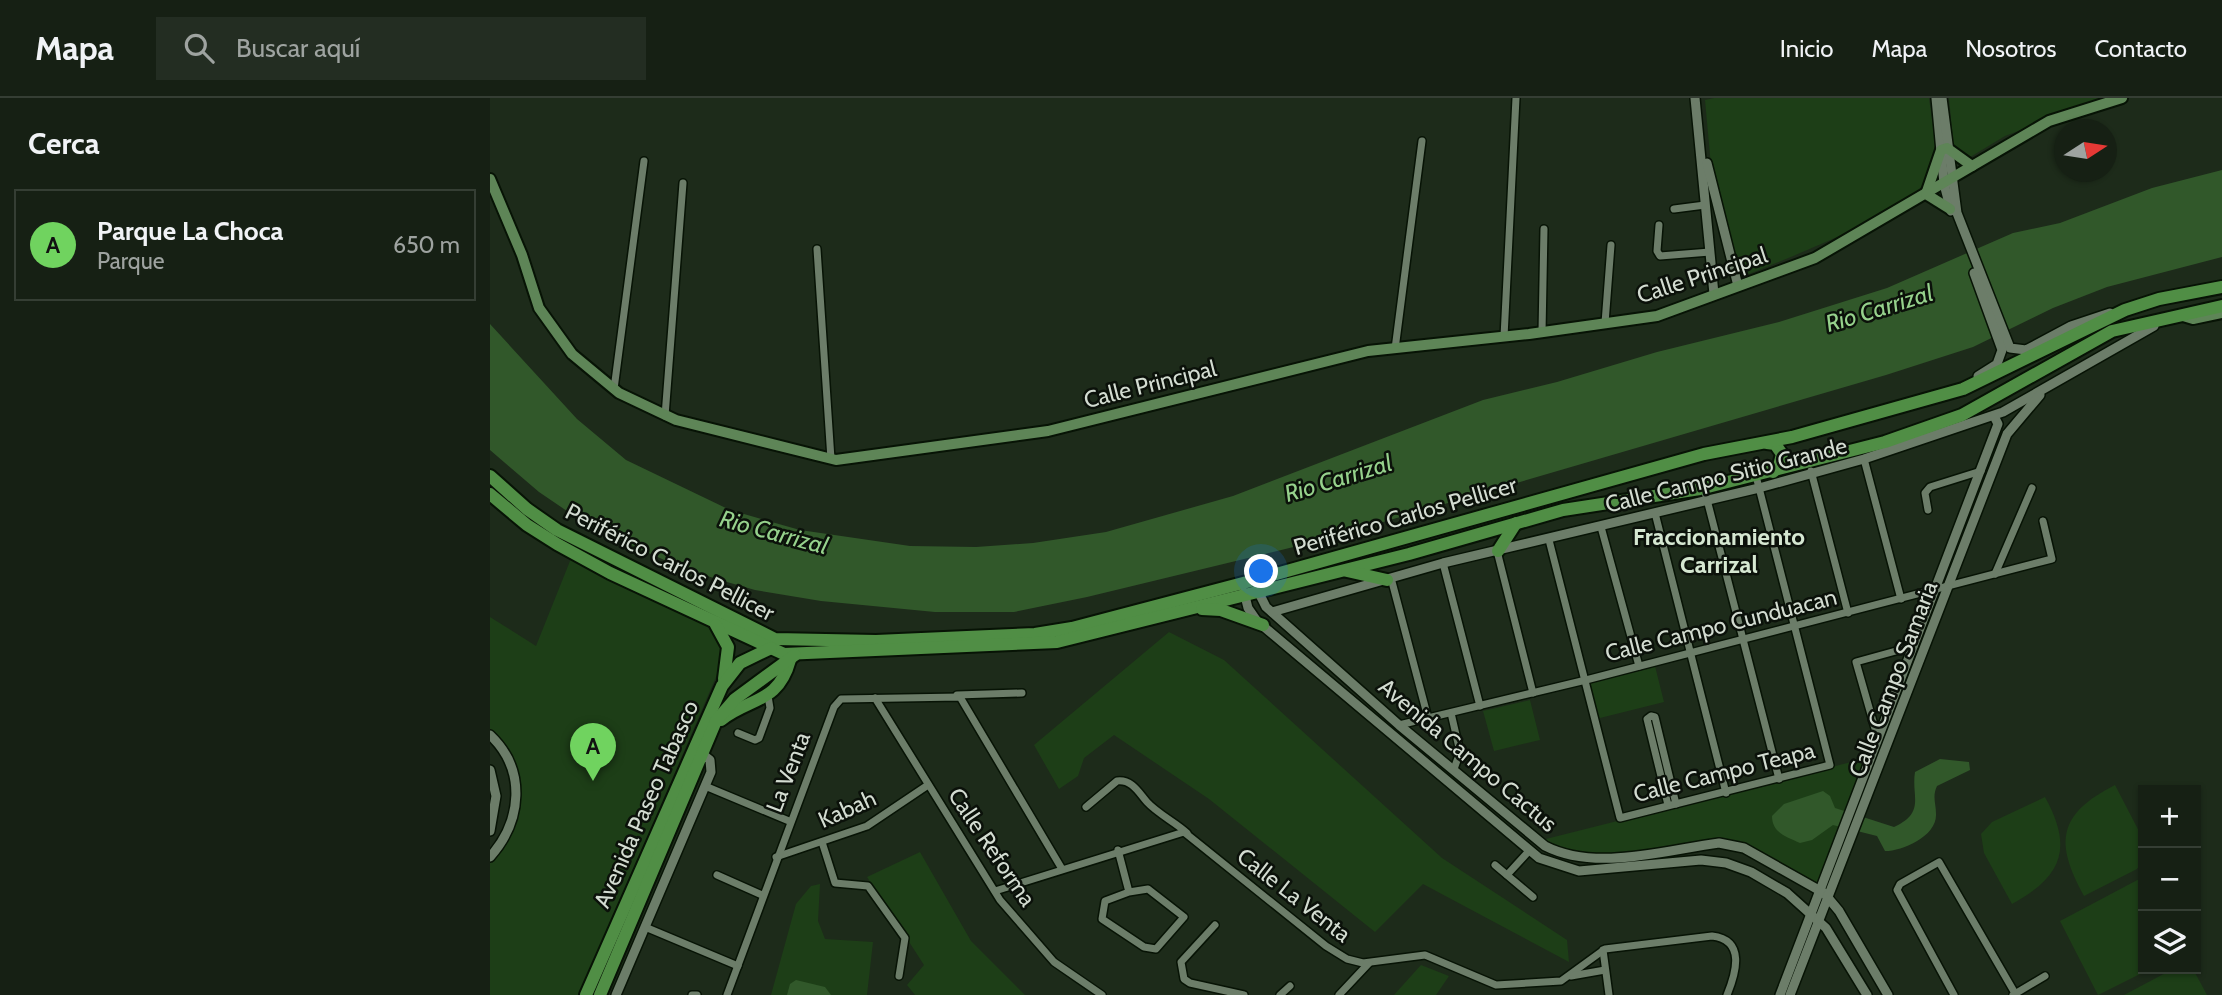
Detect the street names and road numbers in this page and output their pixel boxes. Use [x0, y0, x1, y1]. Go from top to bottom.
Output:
street label: Calle Principal [1633, 241, 1771, 309]
street label: Calle Principal [1081, 354, 1220, 414]
street label: Calle Campo Sitio Grande [1602, 431, 1850, 519]
street label: Periférico Carlos Pellicer [1290, 471, 1521, 561]
street label: Periférico Carlos Pellicer [561, 497, 780, 627]
street label: Calle Campo Samaria [1843, 577, 1943, 781]
street label: Calle Campo Cunduacan [1602, 583, 1840, 667]
street label: Avenida Campo Cactus [1373, 672, 1563, 838]
street label: Avenida Paseo Tabasco [588, 696, 704, 912]
street label: La Venta [760, 728, 816, 816]
street label: Calle Campo Teapa [1630, 736, 1818, 808]
street label: Calle Reforma [942, 783, 1042, 911]
street label: Kabah [814, 784, 880, 834]
street label: Calle La Venta [1232, 842, 1356, 948]

